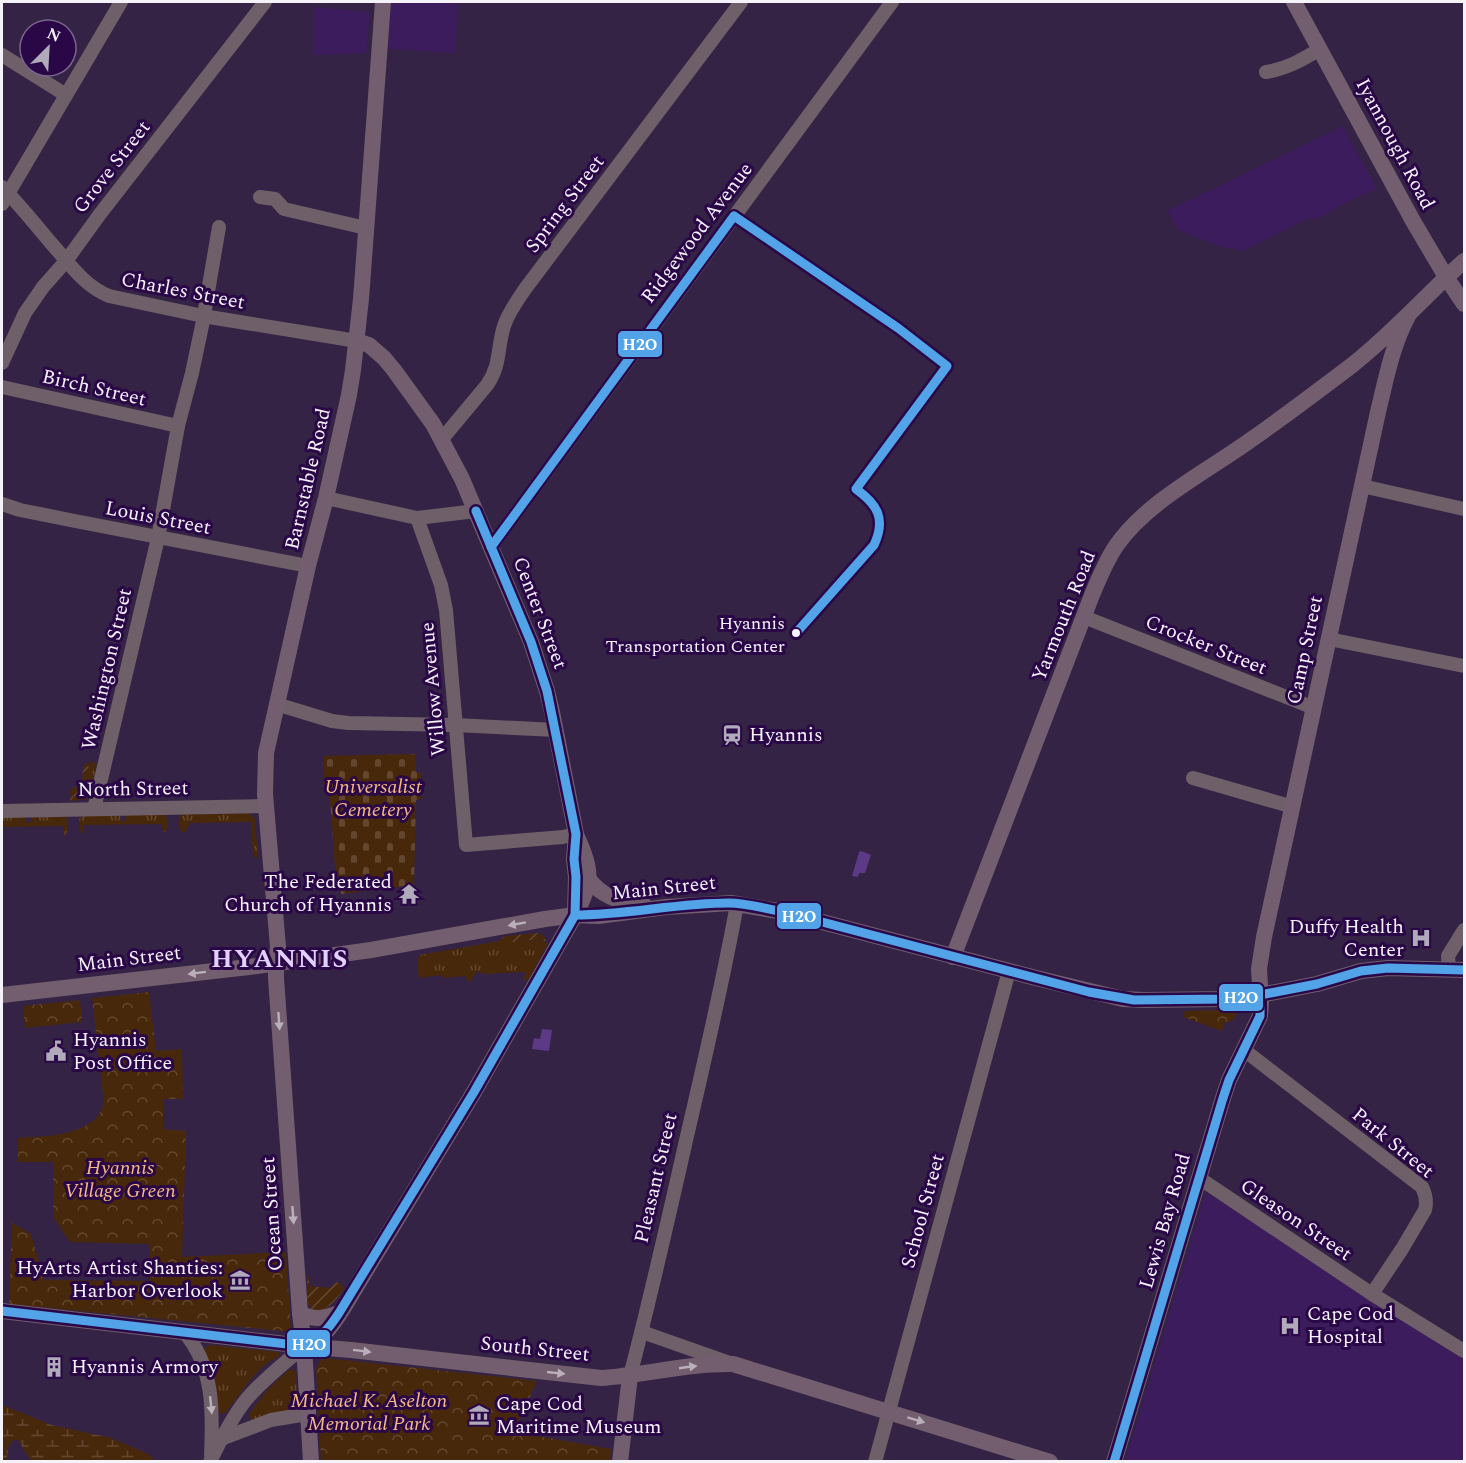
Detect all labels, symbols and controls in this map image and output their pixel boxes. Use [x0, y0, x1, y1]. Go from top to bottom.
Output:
north arrow [18, 18, 78, 78]
text: N [43, 22, 65, 49]
street label: Iyannough Road [1348, 73, 1442, 215]
street label: Grove Street [66, 114, 158, 220]
street label: Spring Street [518, 149, 612, 259]
street label: Ridgewood Avenue [634, 156, 760, 310]
street label: Charles Street [119, 264, 247, 318]
line badge: H2O [617, 330, 663, 358]
text: H2O [623, 333, 657, 357]
street label: Birch Street [39, 361, 149, 415]
street label: Barnstable Road [277, 405, 339, 553]
street label: Louis Street [103, 493, 213, 543]
street label: Yarmouth Road [1024, 546, 1104, 686]
street label: Center Street [505, 553, 575, 673]
street label: Washington Street [74, 585, 140, 753]
street label: Camp Street [1279, 593, 1331, 707]
street label: Crocker Street [1141, 607, 1271, 683]
place label: Hyannis Transportation Center [606, 610, 785, 660]
street label: Willow Avenue [412, 621, 454, 757]
marker: Hyannis Transportation Center [790, 627, 802, 639]
place label: Hyannis [749, 720, 823, 750]
station icon: Hyannis [720, 723, 744, 747]
park label: Universalist Cemetery [324, 772, 422, 825]
street label: North Street [77, 773, 189, 805]
place label: The Federated Church of Hyannis [224, 867, 392, 920]
street label: Main Street [611, 868, 717, 908]
temple icon: The Federated Church of Hyannis [397, 882, 421, 906]
line badge: H2O [776, 902, 822, 930]
text: H2O [782, 905, 816, 929]
place label: Duffy Health Center [1289, 912, 1404, 965]
one-way arrow [507, 920, 526, 929]
hospital icon: Duffy Health Center [1409, 926, 1433, 950]
street label: Main Street [75, 938, 183, 980]
district label: HYANNIS [211, 939, 349, 979]
one-way arrow [187, 968, 206, 977]
line badge: H2O [1218, 983, 1264, 1012]
text: H2O [1224, 986, 1258, 1010]
one-way arrow [274, 1011, 284, 1030]
place label: Hyannis Post Office [73, 1025, 172, 1078]
public building icon: Hyannis Post Office [44, 1039, 68, 1063]
street label: Park Street [1345, 1100, 1441, 1186]
street label: Pleasant Street [626, 1110, 686, 1246]
street label: School Street [893, 1150, 953, 1272]
street label: Lewis Bay Road [1131, 1150, 1199, 1292]
park label: Hyannis Village Green [64, 1153, 176, 1206]
street label: Ocean Street [253, 1156, 291, 1272]
street label: Gleason Street [1234, 1171, 1358, 1269]
one-way arrow [289, 1206, 298, 1225]
place label: HyArts Artist Shanties: Harbor Overlook [17, 1253, 223, 1306]
museum icon: HyArts Artist Shanties: Harbor Overlook [228, 1268, 252, 1292]
place label: Cape Cod Hospital [1307, 1299, 1394, 1352]
hospital icon: Cape Cod Hospital [1278, 1314, 1302, 1338]
street label: South Street [479, 1328, 591, 1370]
line badge: H2O [286, 1329, 331, 1358]
text: H2O [292, 1333, 326, 1357]
one-way arrow [353, 1346, 372, 1356]
place label: Hyannis Armory [71, 1352, 220, 1382]
building icon: Hyannis Armory [42, 1355, 66, 1379]
one-way arrow [679, 1363, 698, 1372]
one-way arrow [546, 1368, 565, 1378]
park label: Michael K. Aselton Memorial Park [291, 1386, 448, 1439]
place label: Cape Cod Maritime Museum [496, 1389, 662, 1442]
one-way arrow [206, 1395, 216, 1414]
museum icon: Cape Cod Maritime Museum [467, 1403, 491, 1427]
one-way arrow [907, 1416, 925, 1425]

